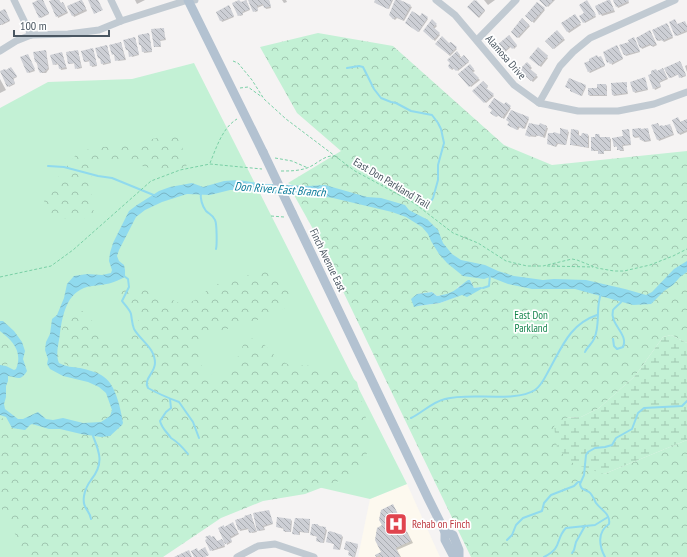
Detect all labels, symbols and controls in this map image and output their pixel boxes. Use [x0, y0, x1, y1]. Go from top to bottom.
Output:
scale bar [14, 12, 109, 38]
text: 100 m [20, 18, 47, 33]
street label: Alamosa Drive [483, 32, 529, 83]
street label: East Don Parkland Trail [351, 155, 433, 212]
water label: Don River East Branch [234, 178, 327, 200]
street label: Finch Avenue East [307, 226, 349, 294]
park label: East Don Parkland [514, 308, 548, 335]
hospital icon: Rehab on Finch [383, 511, 409, 537]
place label: Rehab on Finch [412, 517, 470, 531]

